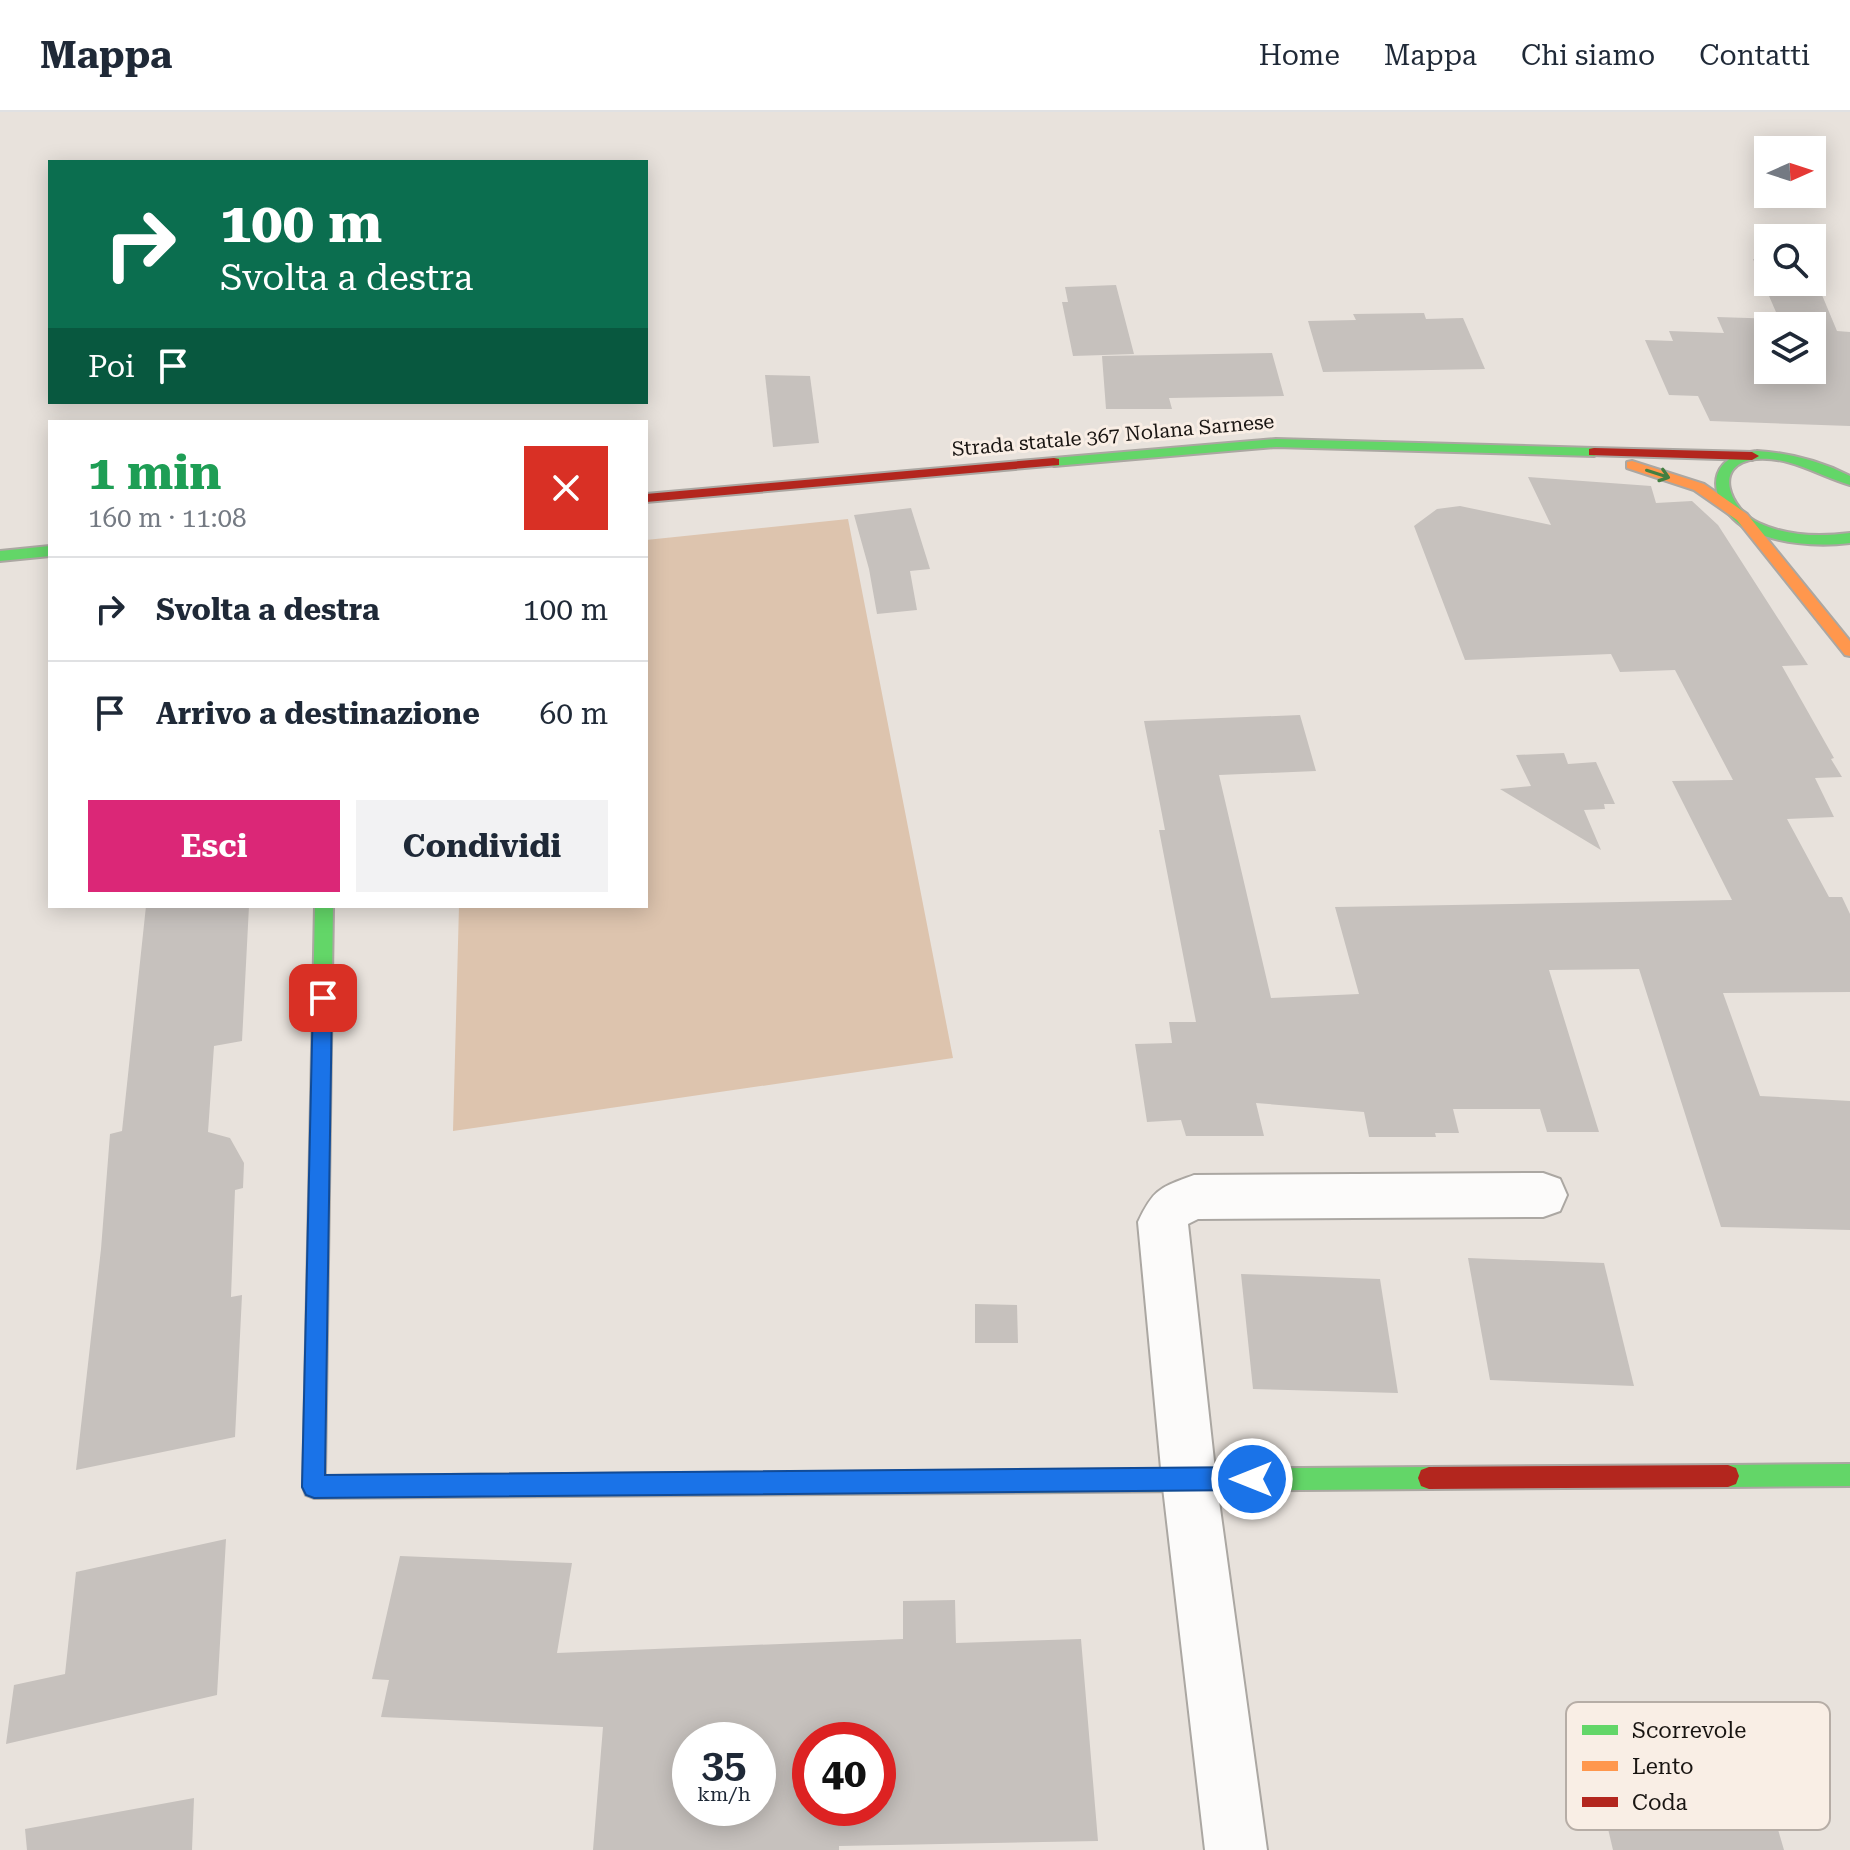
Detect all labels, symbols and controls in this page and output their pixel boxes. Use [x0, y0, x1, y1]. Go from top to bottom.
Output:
text: Mappa [40, 33, 172, 77]
text: Home [1259, 39, 1340, 72]
text: Mappa [1384, 39, 1477, 72]
text: Chi siamo [1521, 39, 1655, 72]
text: Contatti [1699, 39, 1810, 72]
north arrow [1754, 136, 1826, 208]
map controls [1754, 136, 1826, 384]
text: 100 m [220, 190, 382, 256]
icon: right [88, 192, 192, 296]
button: search [1754, 224, 1826, 296]
text: Svolta a destra [220, 257, 473, 299]
button: layers [1754, 312, 1826, 384]
icon: arrive [151, 344, 195, 388]
text: Poi [88, 349, 135, 384]
street label: Strada statale 367 Nolana Sarnese [951, 409, 1275, 461]
text: 1 min [88, 445, 221, 501]
button: close [524, 446, 608, 530]
one-way arrow [1645, 468, 1670, 482]
text: 160 m · 11:08 [88, 503, 247, 533]
icon: right [88, 587, 132, 631]
text: Svolta a destra [156, 592, 380, 627]
text: 100 m [523, 592, 608, 627]
icon: arrive [88, 691, 132, 735]
text: Arrivo a destinazione [156, 696, 480, 731]
text: 60 m [539, 696, 608, 731]
button: Esci [88, 800, 340, 892]
button: Condividi [356, 800, 608, 892]
pin [289, 964, 357, 1032]
icon: arrive [301, 976, 345, 1020]
position arrow [1210, 1437, 1294, 1521]
legend [1566, 1702, 1830, 1830]
text: Scorrevole [1632, 1718, 1746, 1743]
speed limit sign: 40 [792, 1722, 896, 1826]
text: 35 [702, 1740, 746, 1787]
text: Lento [1632, 1754, 1694, 1779]
text: km/h [697, 1782, 751, 1806]
text: Coda [1632, 1790, 1687, 1815]

